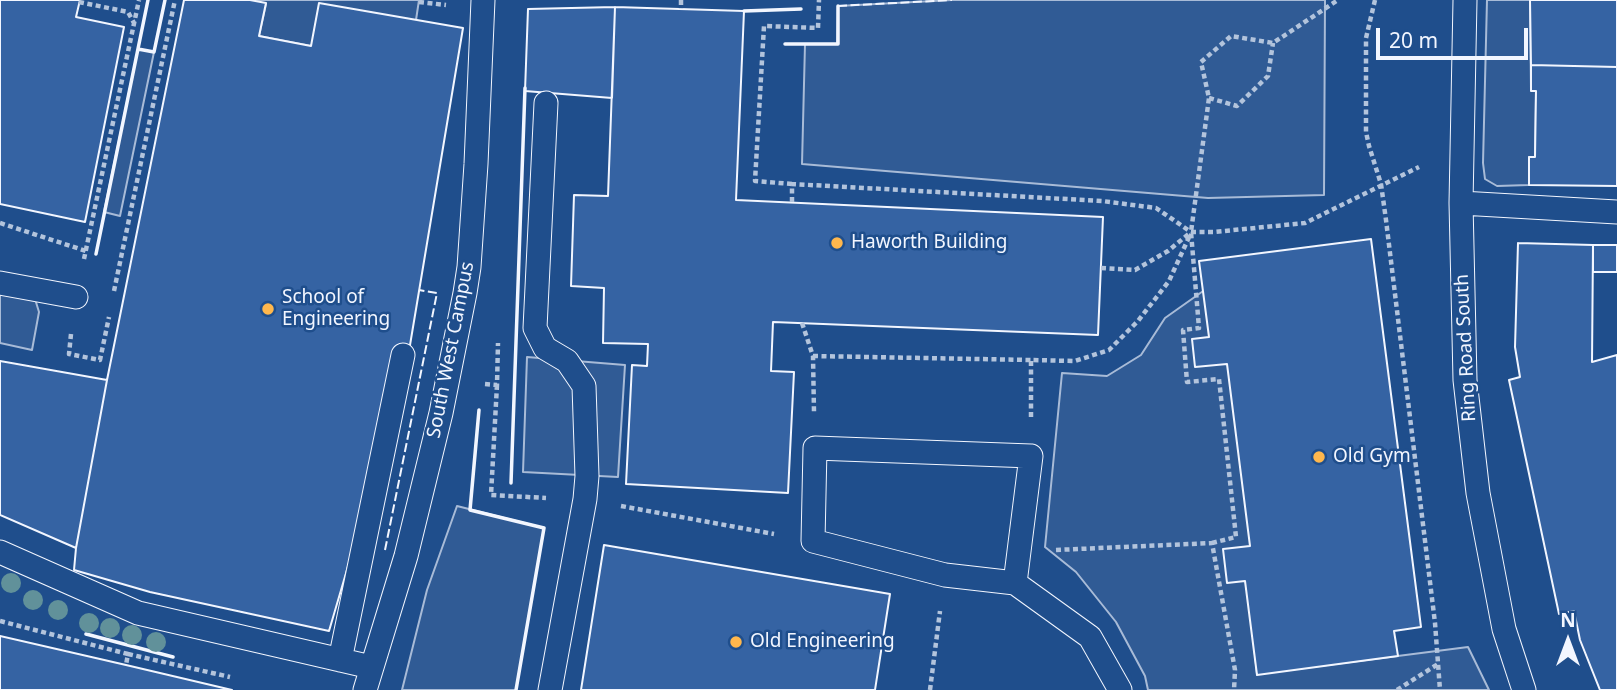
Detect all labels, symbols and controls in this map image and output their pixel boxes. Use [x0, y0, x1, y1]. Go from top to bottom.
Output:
scale bar [1379, 14, 1531, 58]
text: 20 m [1389, 26, 1438, 54]
place label: Haworth Building [851, 232, 1007, 254]
marker: Haworth Building [829, 235, 845, 251]
street label: South West Campus [423, 260, 479, 440]
street label: Ring Road South [1451, 274, 1481, 422]
place label: School of Engineering [282, 287, 390, 331]
marker: School of Engineering [260, 301, 276, 317]
place label: Old Gym [1333, 446, 1411, 468]
marker: Old Gym [1311, 449, 1327, 465]
north arrow [1533, 606, 1603, 676]
text: N [1560, 607, 1576, 633]
place label: Old Engineering [750, 631, 895, 653]
marker: Old Engineering [728, 634, 744, 650]

